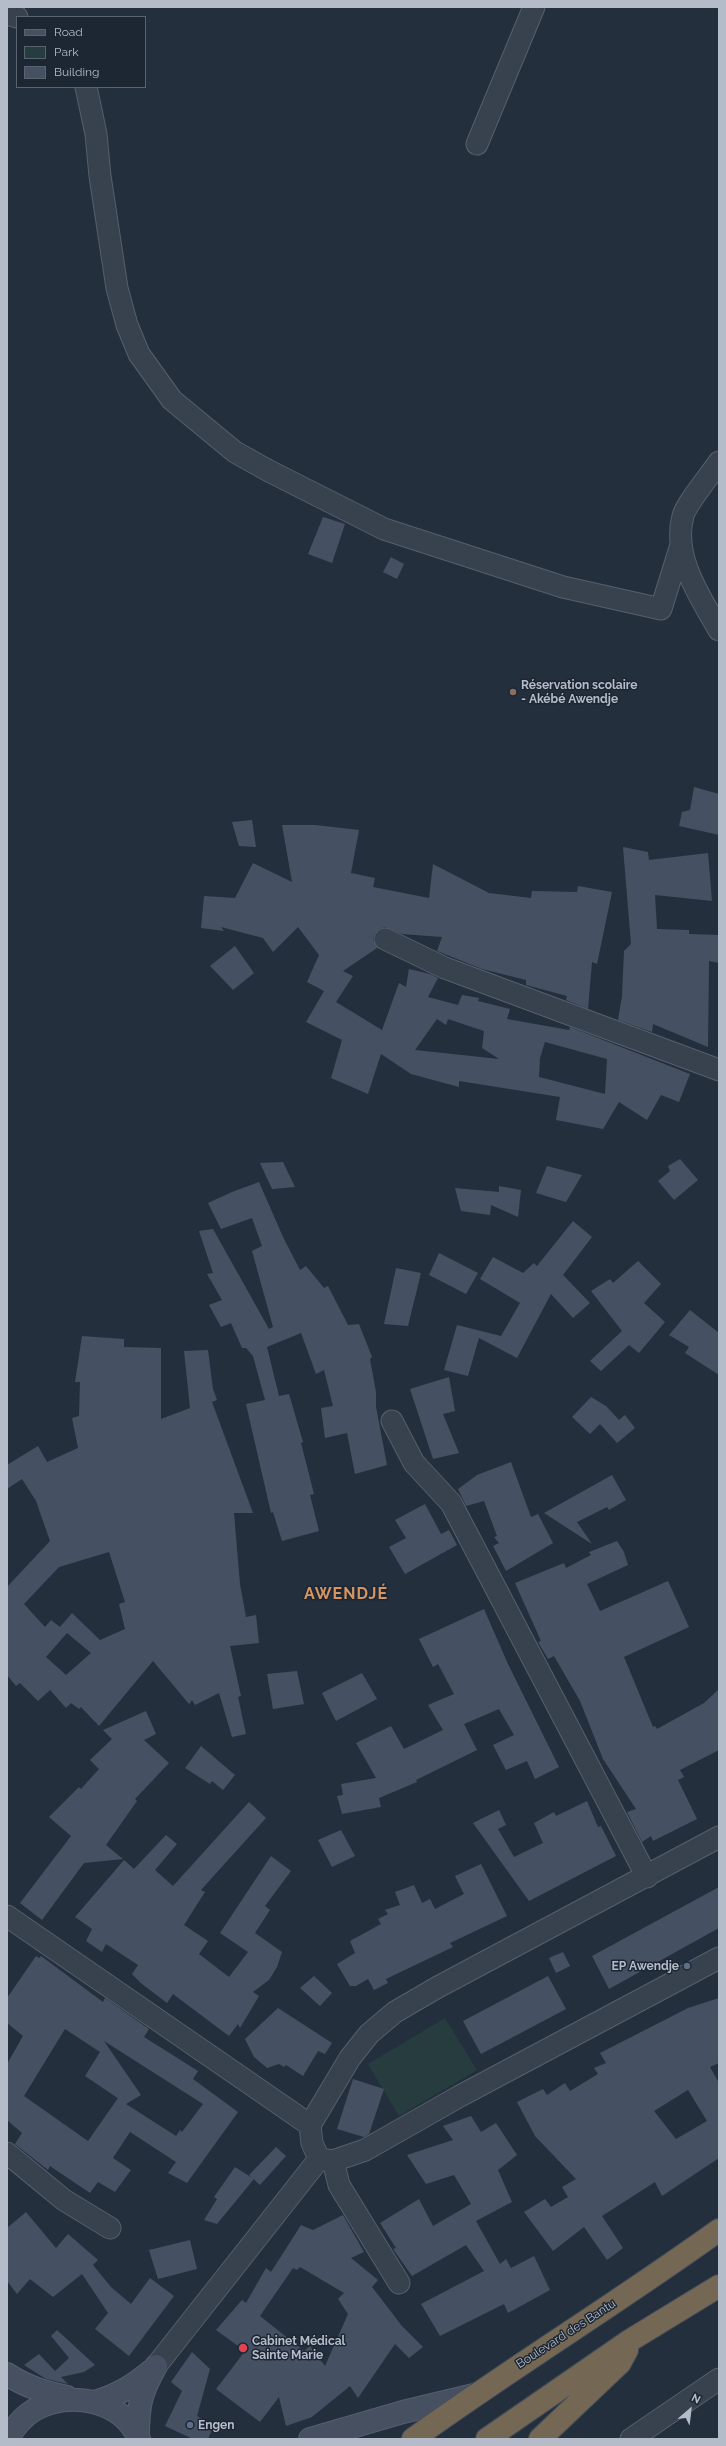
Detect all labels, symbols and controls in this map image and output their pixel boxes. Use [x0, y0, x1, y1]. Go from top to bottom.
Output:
legend [16, 16, 146, 88]
text: Road [54, 25, 83, 39]
text: Park [54, 45, 79, 59]
text: Building [54, 65, 100, 79]
place label: Réservation scolaire - Akébé Awendje [521, 678, 637, 706]
marker: Réservation scolaire - Akébé Awendje [508, 687, 518, 697]
district label: AWENDJÉ [304, 1584, 388, 1604]
place label: EP Awendje [611, 1959, 679, 1973]
marker: EP Awendje [682, 1961, 692, 1971]
street label: Boulevard des Bantu [514, 2296, 618, 2372]
place label: Cabinet Médical Sainte Marie [252, 2334, 345, 2362]
marker: Cabinet Médical Sainte Marie [237, 2342, 249, 2354]
north arrow [670, 2390, 710, 2430]
text: N [689, 2391, 703, 2407]
place label: Engen [198, 2418, 234, 2432]
marker: Engen [185, 2420, 195, 2430]

